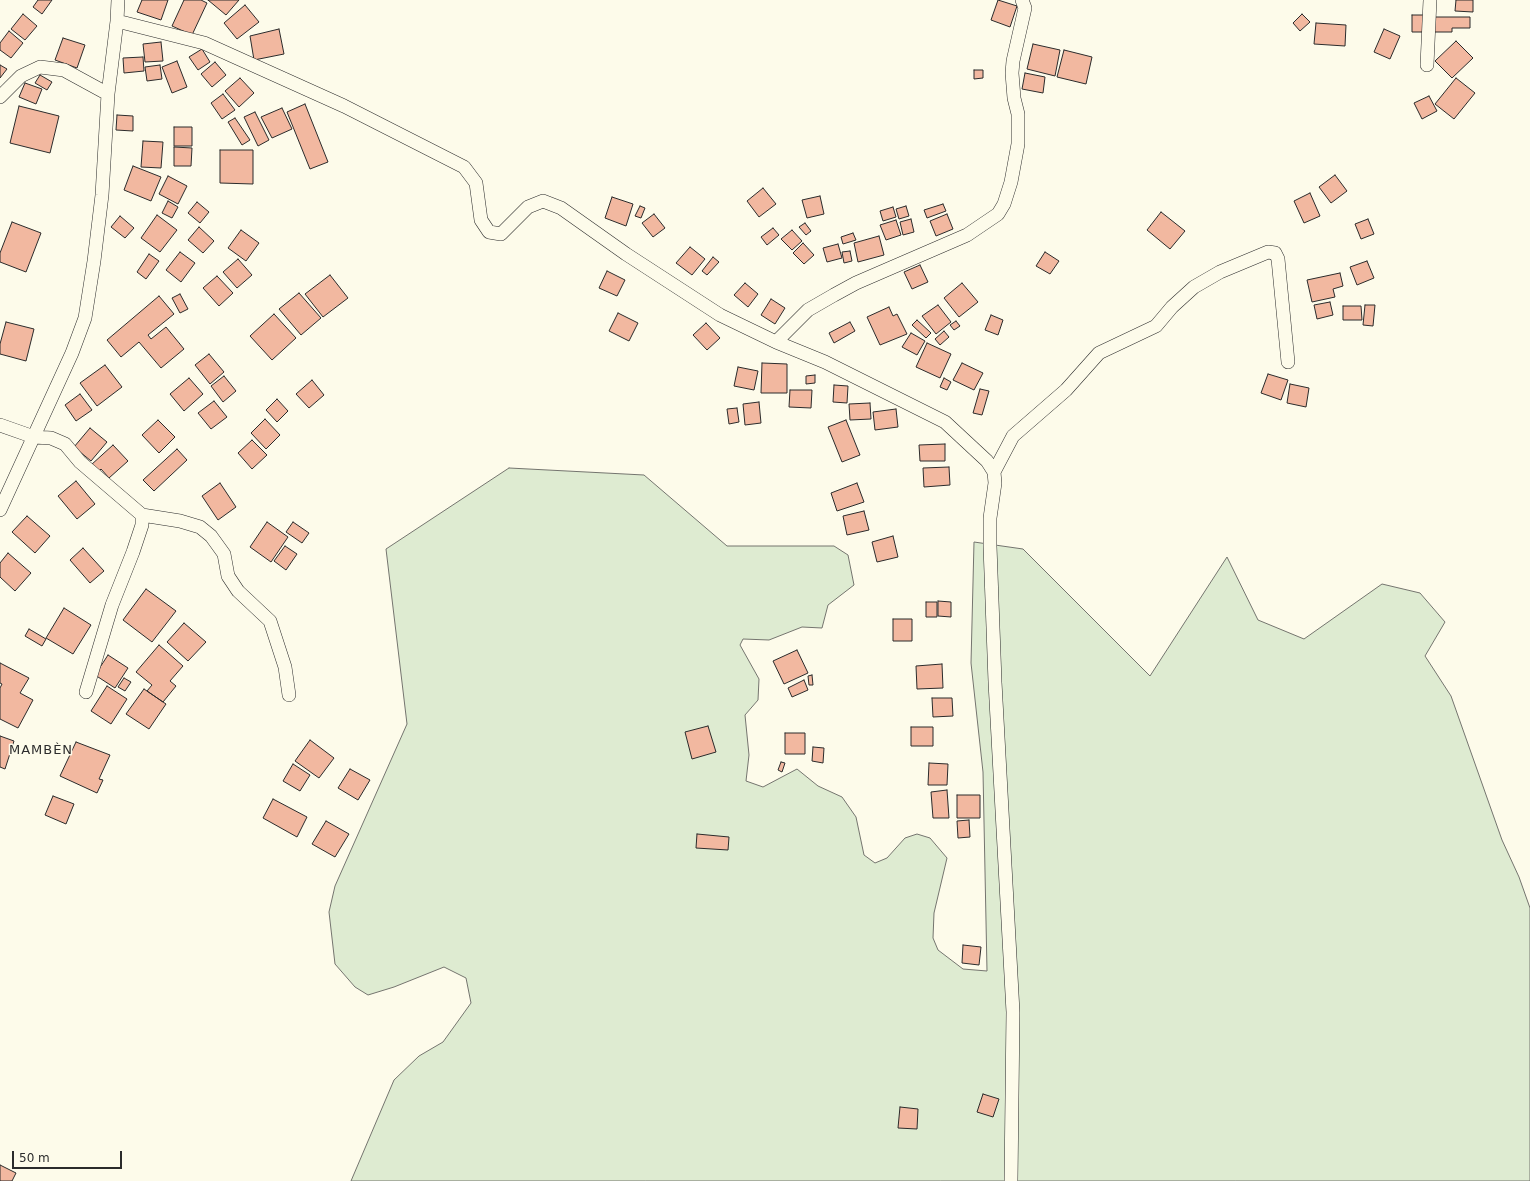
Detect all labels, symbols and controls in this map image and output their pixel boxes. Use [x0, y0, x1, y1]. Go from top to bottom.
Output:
district label: MAMBÈN [9, 743, 73, 759]
scale bar [14, 1143, 124, 1169]
text: 50 m [19, 1151, 50, 1165]

